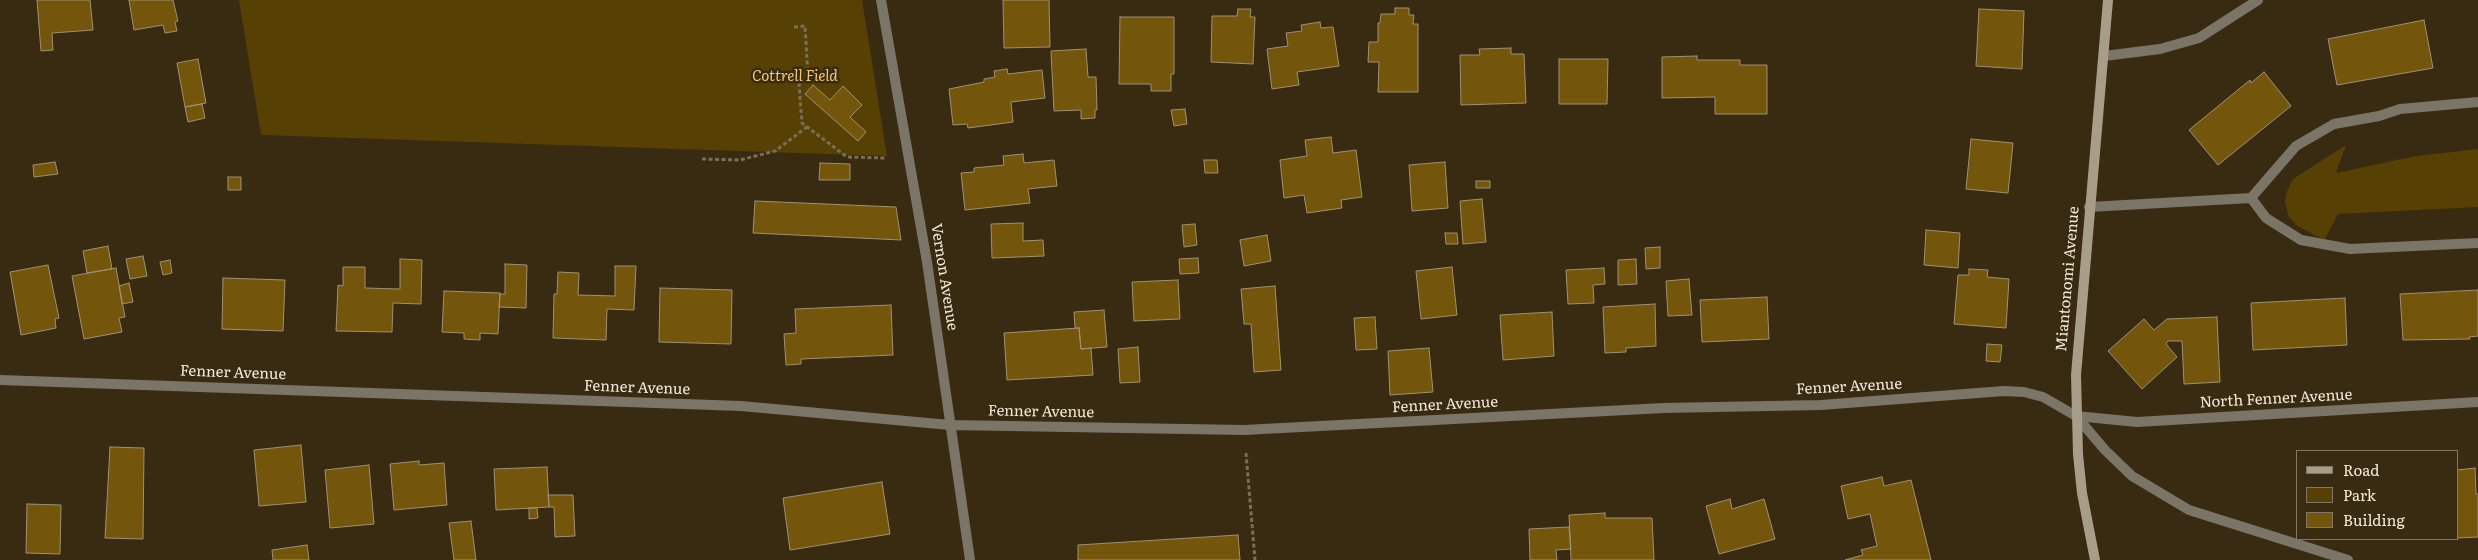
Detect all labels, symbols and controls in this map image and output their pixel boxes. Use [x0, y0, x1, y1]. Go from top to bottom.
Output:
park label: Cottrell Field [752, 68, 838, 86]
street label: Miantonomi Avenue [2053, 206, 2083, 352]
street label: Vernon Avenue [927, 222, 961, 332]
street label: Fenner Avenue [180, 362, 286, 384]
street label: Fenner Avenue [1795, 375, 1903, 399]
street label: Fenner Avenue [584, 377, 690, 399]
street label: North Fenner Avenue [2199, 386, 2353, 412]
street label: Fenner Avenue [1391, 393, 1499, 417]
street label: Fenner Avenue [988, 402, 1094, 422]
legend [2296, 450, 2458, 540]
text: Road [2343, 458, 2379, 481]
text: Park [2343, 483, 2376, 506]
text: Building [2343, 508, 2405, 531]

